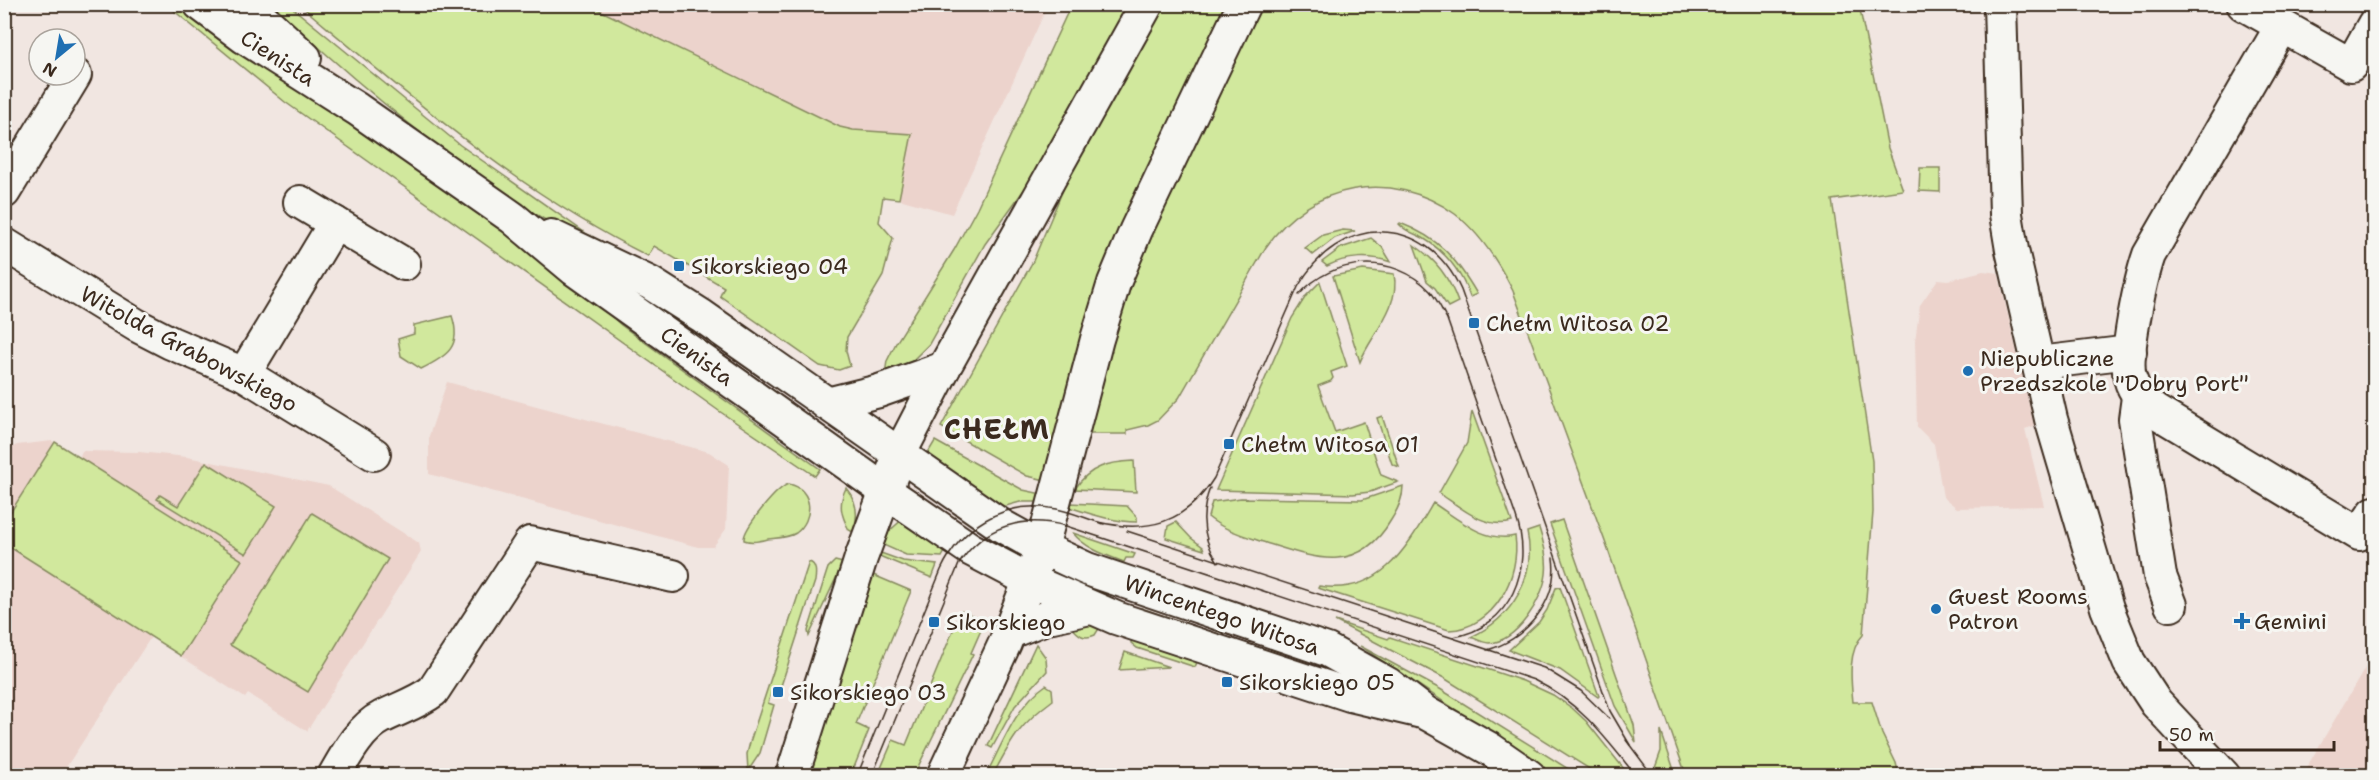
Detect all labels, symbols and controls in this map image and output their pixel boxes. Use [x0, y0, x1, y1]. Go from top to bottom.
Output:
street label: Cienista [235, 23, 321, 93]
north arrow [27, 27, 87, 87]
text: N [39, 57, 60, 82]
place label: Sikorskiego 04 [691, 252, 848, 281]
marker: Sikorskiego 04 [672, 259, 686, 273]
street label: Witolda Grabowskiego [75, 279, 303, 419]
place label: Chełm Witosa 02 [1486, 309, 1670, 338]
marker: Chełm Witosa 02 [1467, 316, 1481, 330]
street label: Cienista [655, 320, 740, 393]
place label: Niepubliczne Przedszkole "Dobry Port" [1980, 344, 2249, 398]
marker: Niepubliczne Przedszkole "Dobry Port" [1961, 364, 1975, 378]
district label: CHEŁM [944, 410, 1050, 448]
place label: Chełm Witosa 01 [1241, 430, 1419, 459]
marker: Chełm Witosa 01 [1222, 437, 1236, 451]
street label: Wincentego Witosa [1120, 568, 1324, 662]
place label: Guest Rooms Patron [1948, 582, 2088, 636]
marker: Guest Rooms Patron [1929, 602, 1943, 616]
place label: Gemini [2254, 607, 2327, 636]
place label: Sikorskiego [946, 608, 1066, 637]
marker: Gemini [2235, 614, 2249, 628]
marker: Sikorskiego [927, 615, 941, 629]
place label: Sikorskiego 05 [1239, 668, 1395, 697]
marker: Sikorskiego 05 [1220, 675, 1234, 689]
place label: Sikorskiego 03 [790, 678, 947, 707]
marker: Sikorskiego 03 [771, 685, 785, 699]
scale bar [2160, 714, 2334, 752]
text: 50 m [2169, 723, 2214, 747]

